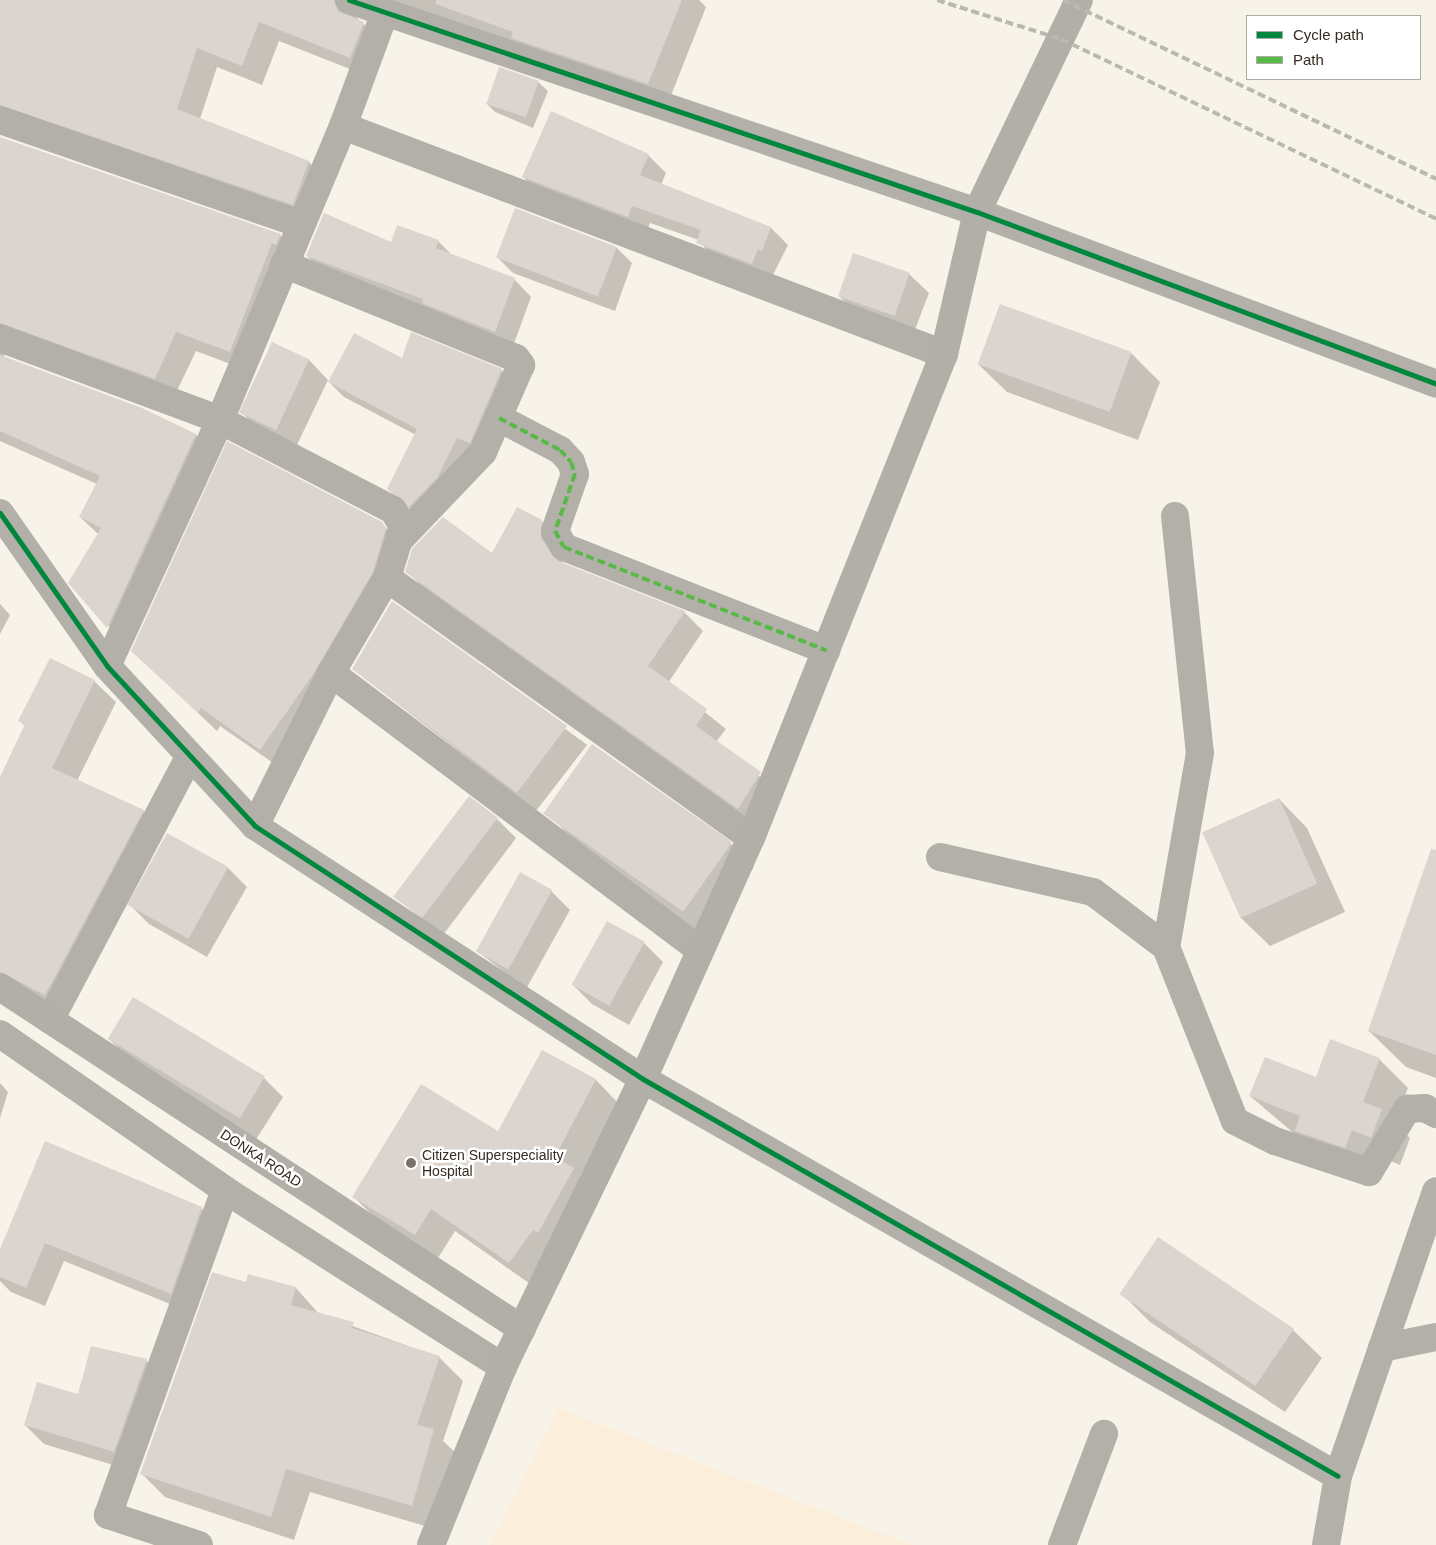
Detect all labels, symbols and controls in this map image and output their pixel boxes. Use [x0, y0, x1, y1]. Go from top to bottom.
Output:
legend [1246, 15, 1421, 80]
text: Cycle path [1293, 26, 1364, 43]
text: Path [1293, 51, 1324, 68]
street label: DONKA ROAD [217, 1125, 305, 1191]
place label: Citizen Superspeciality Hospital [422, 1147, 564, 1180]
marker: Citizen Superspeciality Hospital [404, 1156, 418, 1170]

